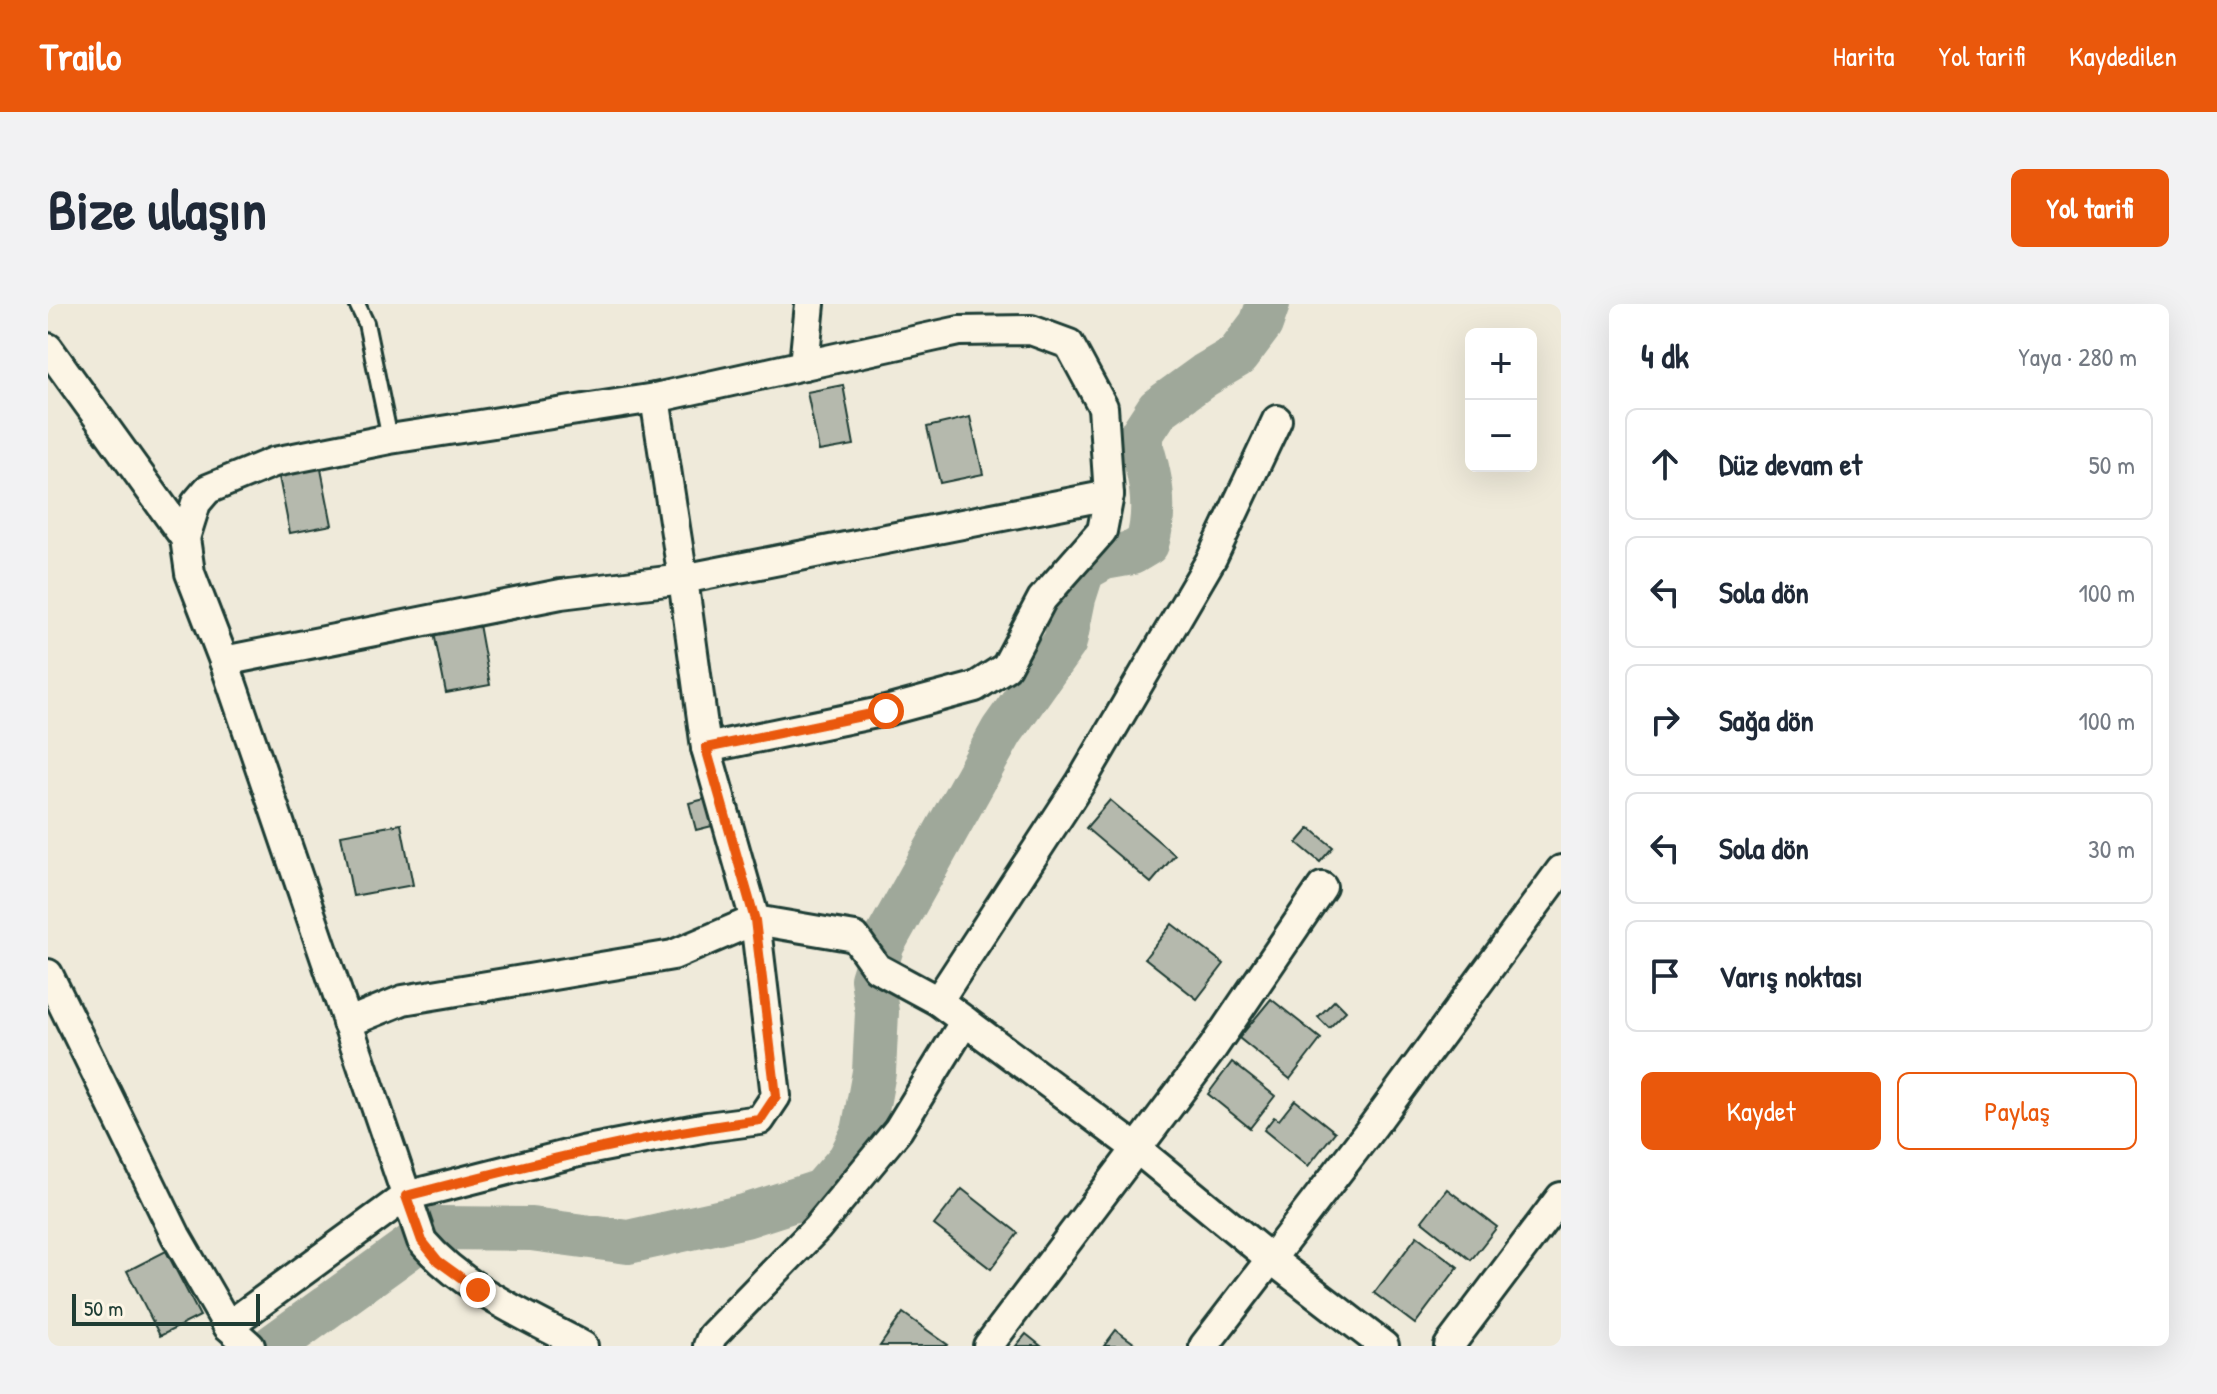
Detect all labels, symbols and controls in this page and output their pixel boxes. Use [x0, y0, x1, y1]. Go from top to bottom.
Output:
text: Trailo [40, 30, 121, 82]
text: Harita [1833, 37, 1895, 75]
text: Yol tarifi [1939, 37, 2025, 75]
text: Kaydedilen [2069, 37, 2177, 75]
button: Yol tarifi [2011, 169, 2169, 247]
text: Bize ulaşın [48, 171, 267, 246]
map controls [1465, 328, 1537, 472]
button: + [1465, 328, 1537, 400]
text: 4 dk [1641, 333, 1689, 379]
text: Yaya · 280 m [2018, 339, 2137, 374]
button: − [1465, 400, 1537, 472]
icon: ahead [1643, 442, 1687, 486]
text: Düz devam et [1719, 444, 1862, 484]
text: 50 m [2089, 447, 2135, 482]
icon: left [1643, 570, 1687, 614]
text: Sola dön [1719, 572, 1809, 612]
text: 100 m [2079, 575, 2135, 610]
route start [868, 693, 904, 729]
icon: right [1643, 698, 1687, 742]
text: Sağa dön [1719, 700, 1814, 740]
text: 100 m [2079, 703, 2135, 738]
icon: left [1643, 826, 1687, 870]
text: Sola dön [1719, 828, 1809, 868]
text: 30 m [2088, 831, 2135, 866]
icon: arrive [1643, 954, 1687, 998]
text: Varış noktası [1719, 956, 1863, 996]
button: Kaydet [1641, 1072, 1881, 1150]
button: Paylaş [1897, 1072, 2137, 1150]
route end [460, 1272, 496, 1308]
scale bar [72, 1290, 260, 1326]
text: 50 m [84, 1293, 123, 1323]

